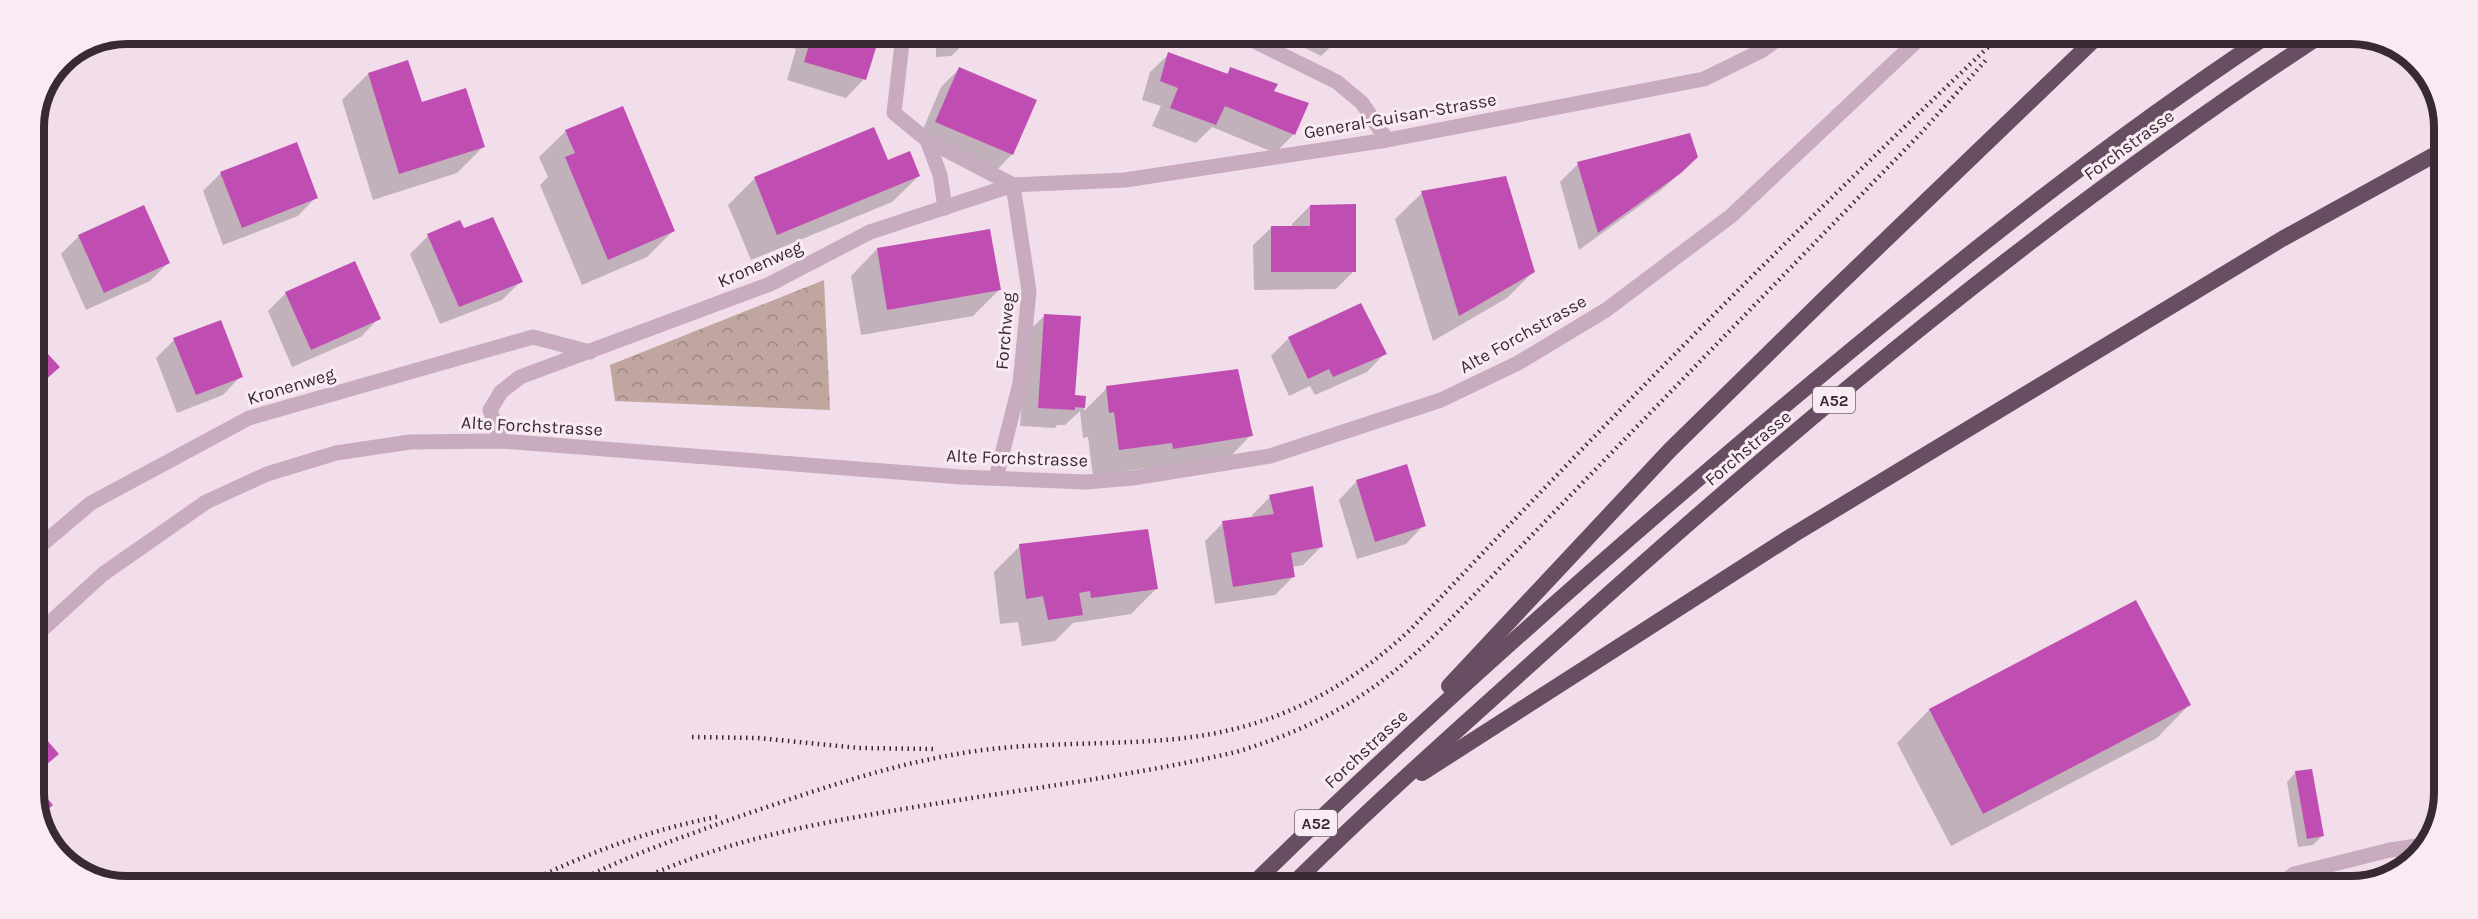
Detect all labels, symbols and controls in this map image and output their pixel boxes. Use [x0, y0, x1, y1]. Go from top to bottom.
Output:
street label: General-Guisan-Strasse [1302, 88, 1498, 144]
street label: Forchstrasse [2080, 105, 2178, 185]
street label: Kronenweg [714, 236, 806, 292]
street label: Alte Forchstrasse [1456, 290, 1590, 378]
street label: Forchweg [991, 291, 1019, 371]
street label: Kronenweg [244, 362, 338, 410]
road number: A52 [1813, 387, 1855, 413]
street label: Forchstrasse [1700, 405, 1796, 491]
street label: Alte Forchstrasse [461, 411, 603, 441]
street label: Alte Forchstrasse [946, 445, 1088, 471]
street label: Forchstrasse [1320, 705, 1412, 793]
road number: A52 [1295, 810, 1337, 836]

